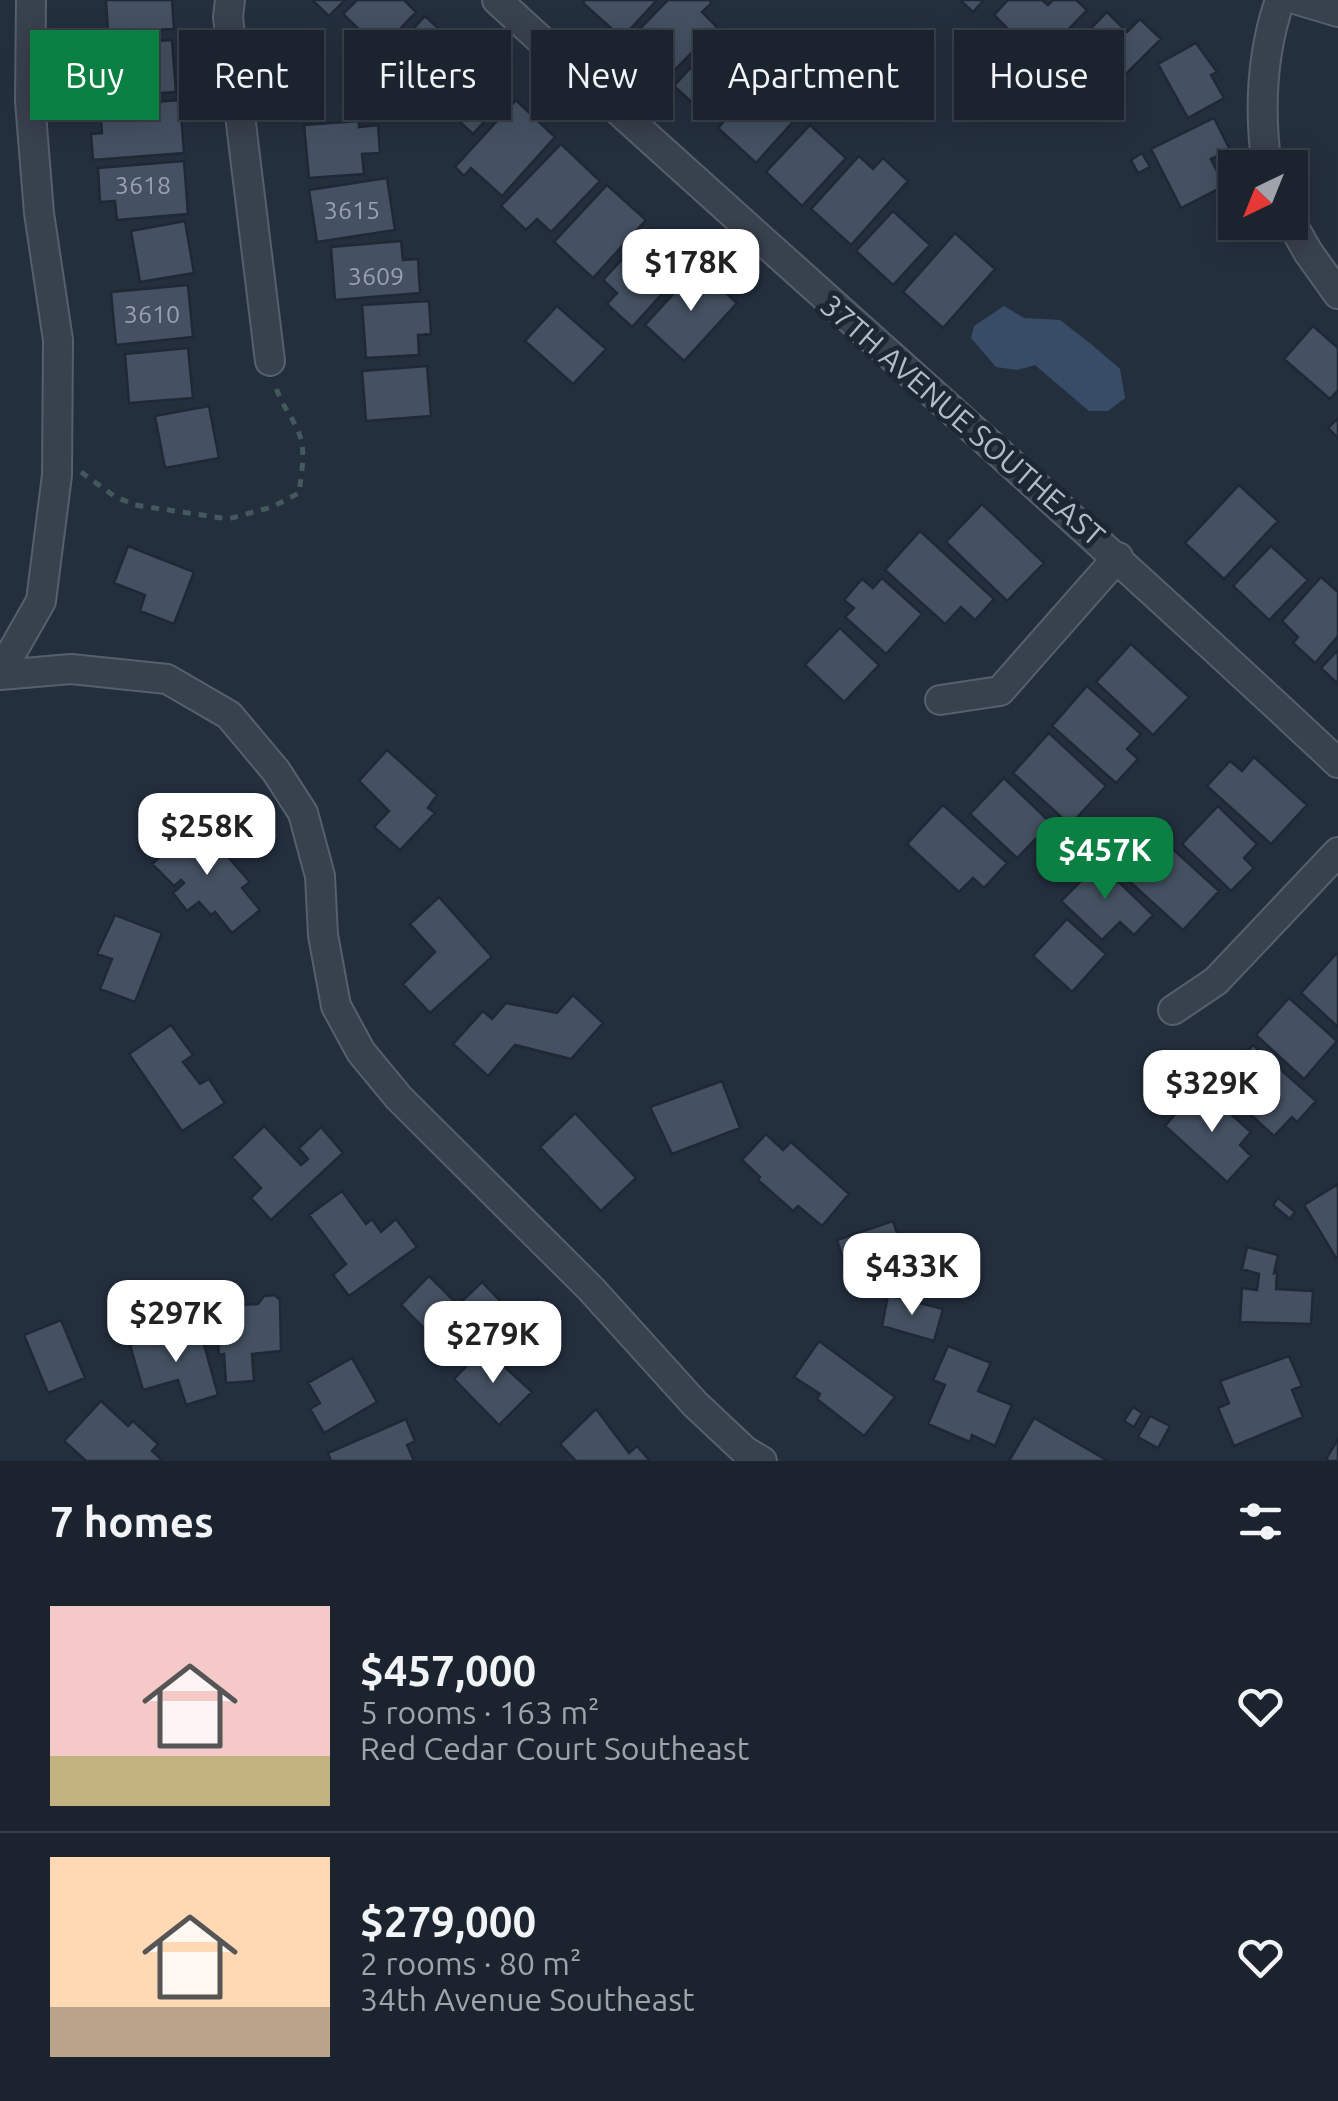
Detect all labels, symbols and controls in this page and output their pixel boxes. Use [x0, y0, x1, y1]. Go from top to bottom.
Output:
chip: Buy [30, 30, 159, 120]
chip: Rent [179, 30, 324, 120]
chip: Filters [344, 30, 511, 120]
chip: New [531, 30, 673, 120]
chip: Apartment [693, 30, 934, 120]
chip: House [954, 30, 1124, 120]
north arrow [1218, 150, 1308, 240]
map controls [1218, 150, 1308, 240]
house number: 3618 [115, 171, 171, 199]
house number: 3615 [324, 196, 380, 224]
pin: $178K [621, 229, 761, 314]
text: $178K [644, 243, 738, 279]
house number: 3609 [348, 262, 404, 290]
street label: 37TH AVENUE SOUTHEAST [814, 288, 1112, 553]
house number: 3610 [124, 300, 180, 328]
pin: $258K [137, 793, 277, 878]
text: $258K [160, 807, 254, 843]
pin: $457K [1035, 817, 1175, 902]
text: $457K [1058, 831, 1152, 867]
pin: $329K [1142, 1050, 1282, 1135]
text: $329K [1165, 1064, 1259, 1100]
pin: $433K [842, 1233, 982, 1318]
text: $433K [865, 1247, 959, 1283]
pin: $297K [106, 1280, 246, 1365]
text: $297K [129, 1294, 223, 1330]
pin: $279K [423, 1301, 563, 1386]
text: $279K [446, 1315, 540, 1351]
icon: filters [1233, 1494, 1288, 1549]
text: 7 homes [50, 1498, 214, 1545]
icon: home [130, 1646, 250, 1766]
text: $457,000 [360, 1647, 536, 1694]
icon: heart [1233, 1679, 1288, 1734]
text: 5 rooms · 163 m² [360, 1694, 600, 1730]
text: Red Cedar Court Southeast [360, 1730, 749, 1766]
icon: home [130, 1897, 250, 2017]
text: $279,000 [360, 1898, 536, 1945]
icon: heart [1233, 1930, 1288, 1985]
text: 2 rooms · 80 m² [360, 1945, 581, 1981]
text: 34th Avenue Southeast [360, 1981, 695, 2017]

